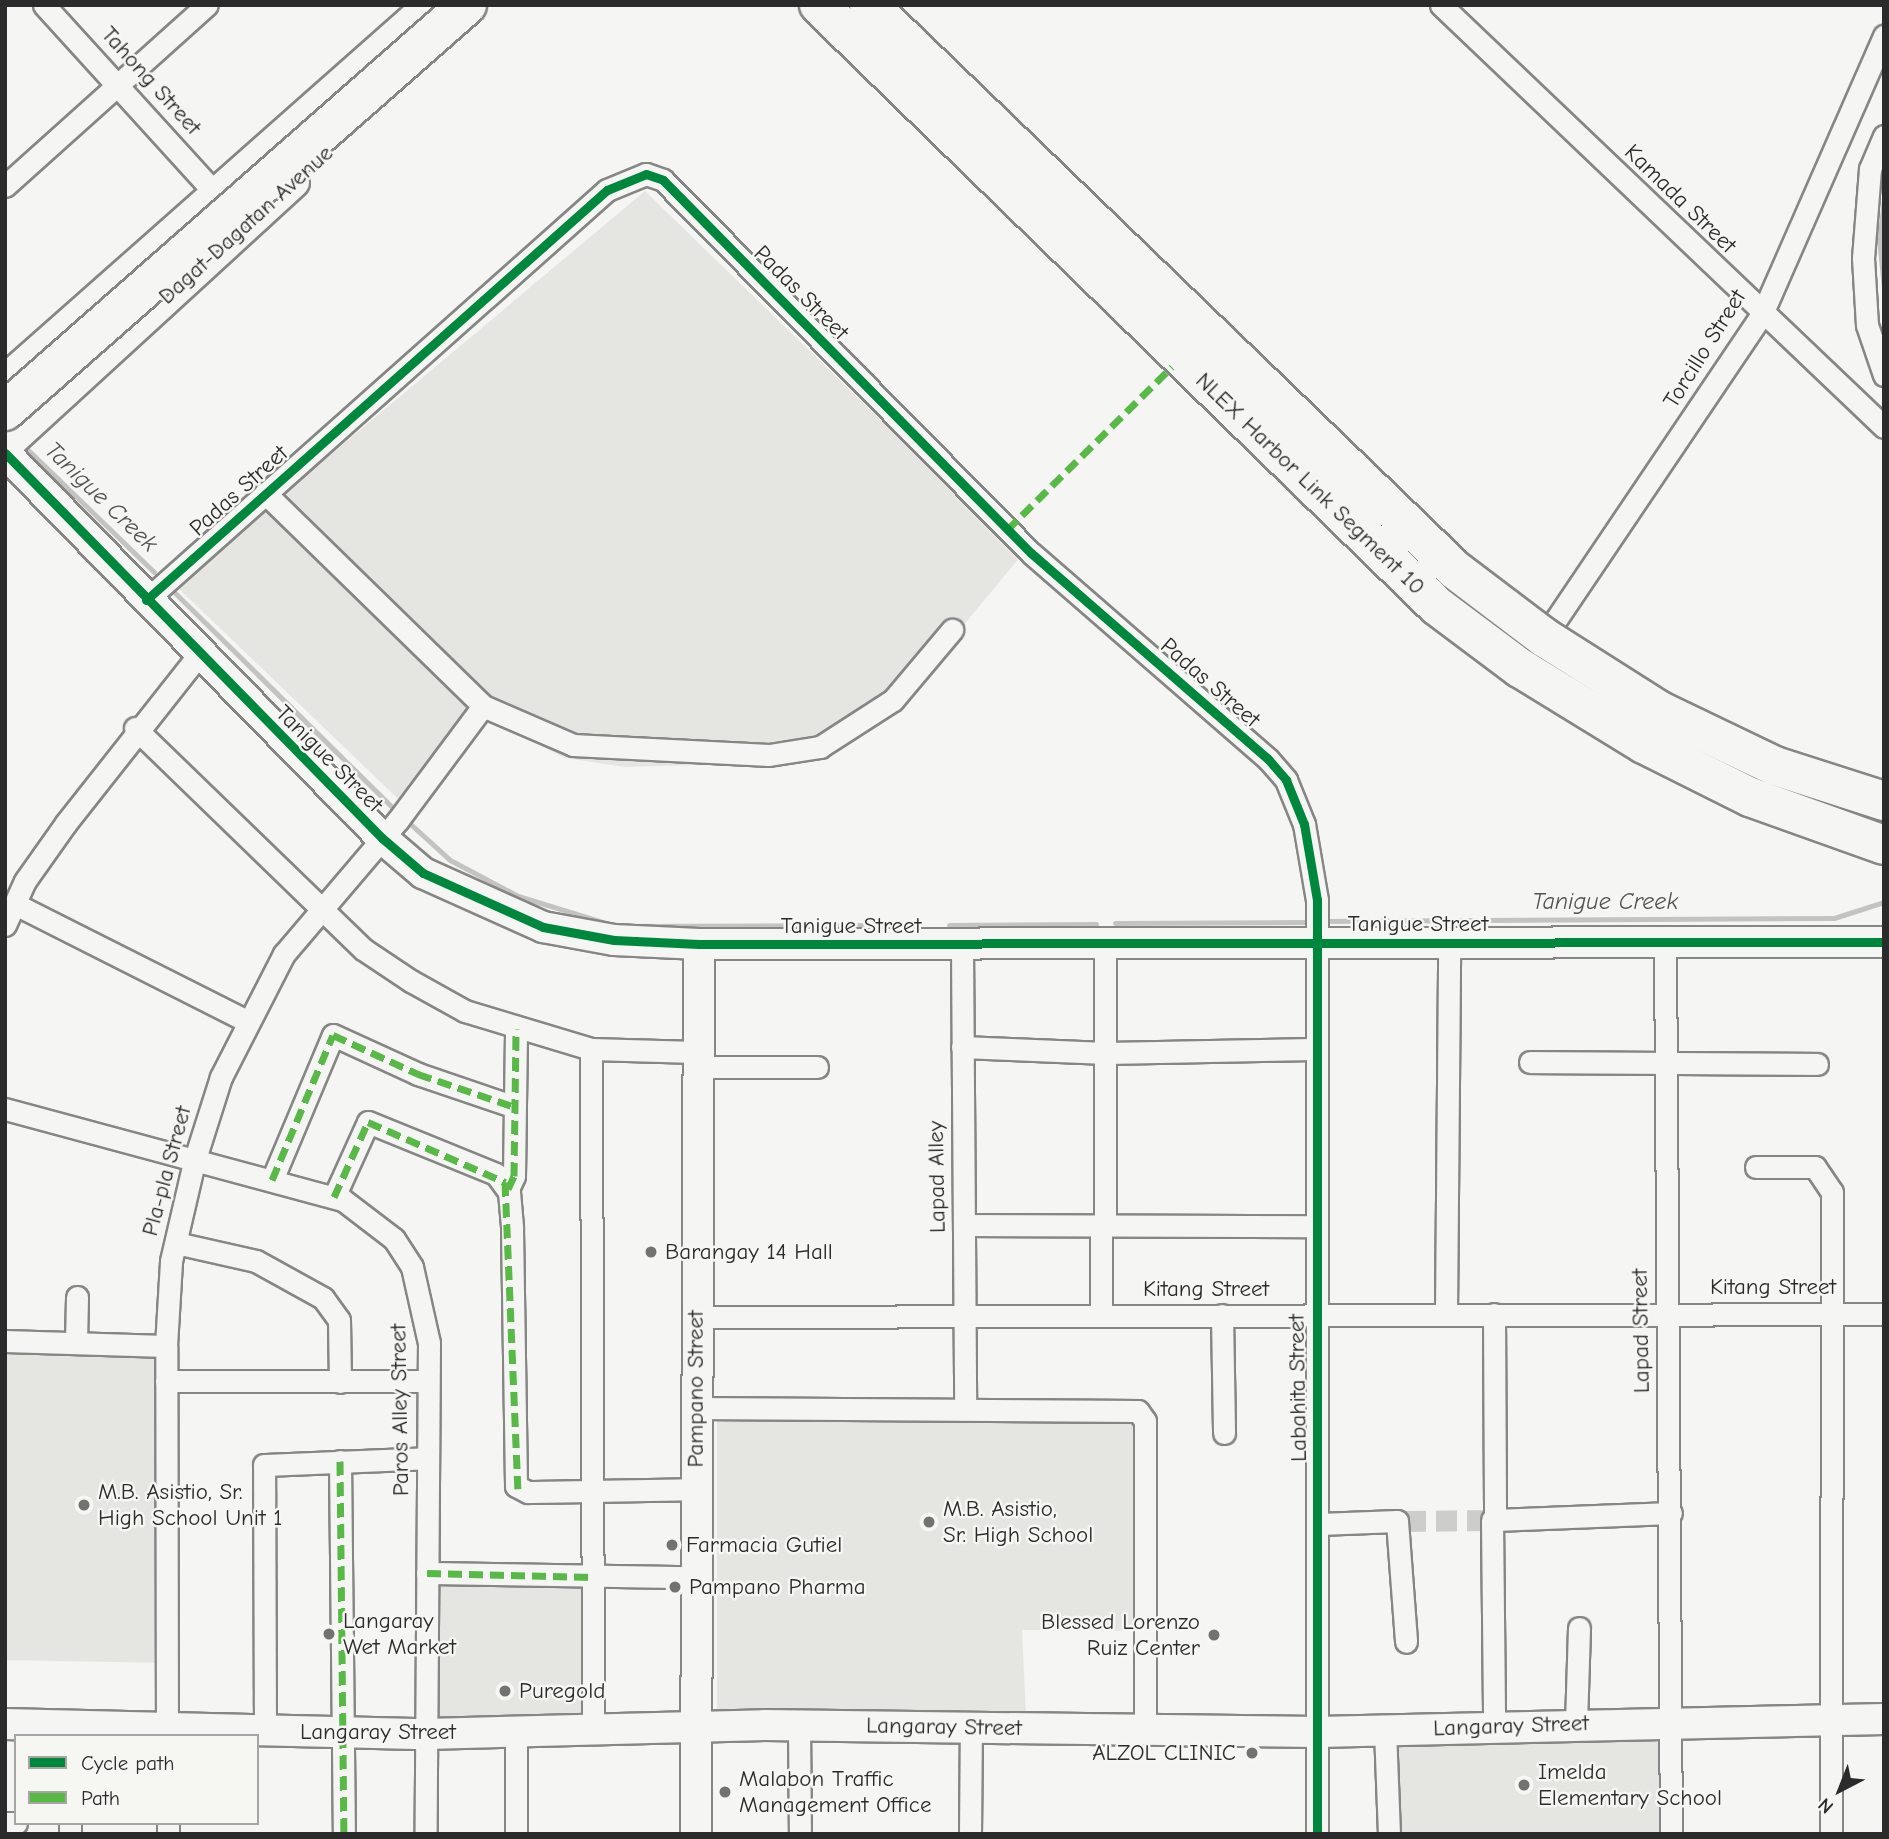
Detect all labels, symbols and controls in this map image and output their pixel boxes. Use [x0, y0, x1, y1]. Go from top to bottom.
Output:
street label: Tahong Street [95, 21, 207, 141]
street label: Kamada Street [1618, 139, 1742, 259]
street label: Dagat-Dagatan Avenue [153, 140, 339, 310]
street label: Padas Street [748, 240, 854, 346]
street label: Torcillo Street [1658, 285, 1752, 413]
street label: NLEX Harbor Link Segment 10 [1190, 367, 1430, 601]
water label: Tanigue Creek [38, 436, 164, 558]
street label: Padas Street [184, 440, 294, 542]
street label: Padas Street [1155, 632, 1265, 734]
street label: Tanigue Street [270, 700, 388, 818]
water label: Tanigue Creek [1532, 888, 1678, 916]
street label: Tanigue Street [1348, 910, 1488, 938]
street label: Tanigue Street [781, 912, 921, 940]
street label: Pla-pla Street [136, 1103, 198, 1239]
street label: Lapad Alley [922, 1121, 952, 1233]
place label: Barangay 14 Hall [665, 1238, 833, 1266]
marker: Barangay 14 Hall [643, 1244, 659, 1260]
street label: Lapad Street [1626, 1269, 1656, 1393]
street label: Kitang Street [1710, 1273, 1836, 1301]
street label: Kitang Street [1143, 1275, 1269, 1303]
street label: Pampano Street [682, 1310, 710, 1468]
street label: Labahita Street [1283, 1314, 1313, 1462]
street label: Paros Alley Street [385, 1324, 415, 1496]
place label: M.B. Asistio, Sr. High School Unit 1 [98, 1478, 282, 1532]
place label: M.B. Asistio, Sr. High School [943, 1495, 1093, 1549]
marker: M.B. Asistio, Sr. High School Unit 1 [76, 1497, 92, 1513]
marker: M.B. Asistio, Sr. High School [921, 1514, 937, 1530]
place label: Farmacia Gutiel [686, 1531, 842, 1559]
marker: Farmacia Gutiel [664, 1537, 680, 1553]
place label: Pampano Pharma [689, 1573, 866, 1601]
marker: Pampano Pharma [667, 1579, 683, 1595]
place label: Langaray Wet Market [343, 1607, 456, 1661]
place label: Blessed Lorenzo Ruiz Center [1041, 1608, 1200, 1662]
marker: Langaray Wet Market [321, 1626, 337, 1642]
marker: Blessed Lorenzo Ruiz Center [1206, 1627, 1222, 1643]
place label: Puregold [519, 1677, 605, 1705]
marker: Puregold [497, 1683, 513, 1699]
street label: Langaray Street [1433, 1709, 1589, 1743]
street label: Langaray Street [866, 1712, 1022, 1742]
street label: Langaray Street [300, 1718, 456, 1746]
legend [14, 1734, 259, 1825]
place label: ALZOL CLINIC [1092, 1739, 1236, 1767]
marker: ALZOL CLINIC [1242, 1743, 1262, 1763]
text: Cycle path [81, 1751, 174, 1775]
north arrow [1805, 1755, 1875, 1825]
place label: Imelda Elementary School [1538, 1758, 1722, 1812]
place label: Malabon Traffic Management Office [739, 1765, 931, 1819]
marker: Imelda Elementary School [1516, 1777, 1532, 1793]
marker: Malabon Traffic Management Office [717, 1784, 733, 1800]
text: Path [81, 1786, 120, 1810]
text: N [1814, 1793, 1838, 1818]

